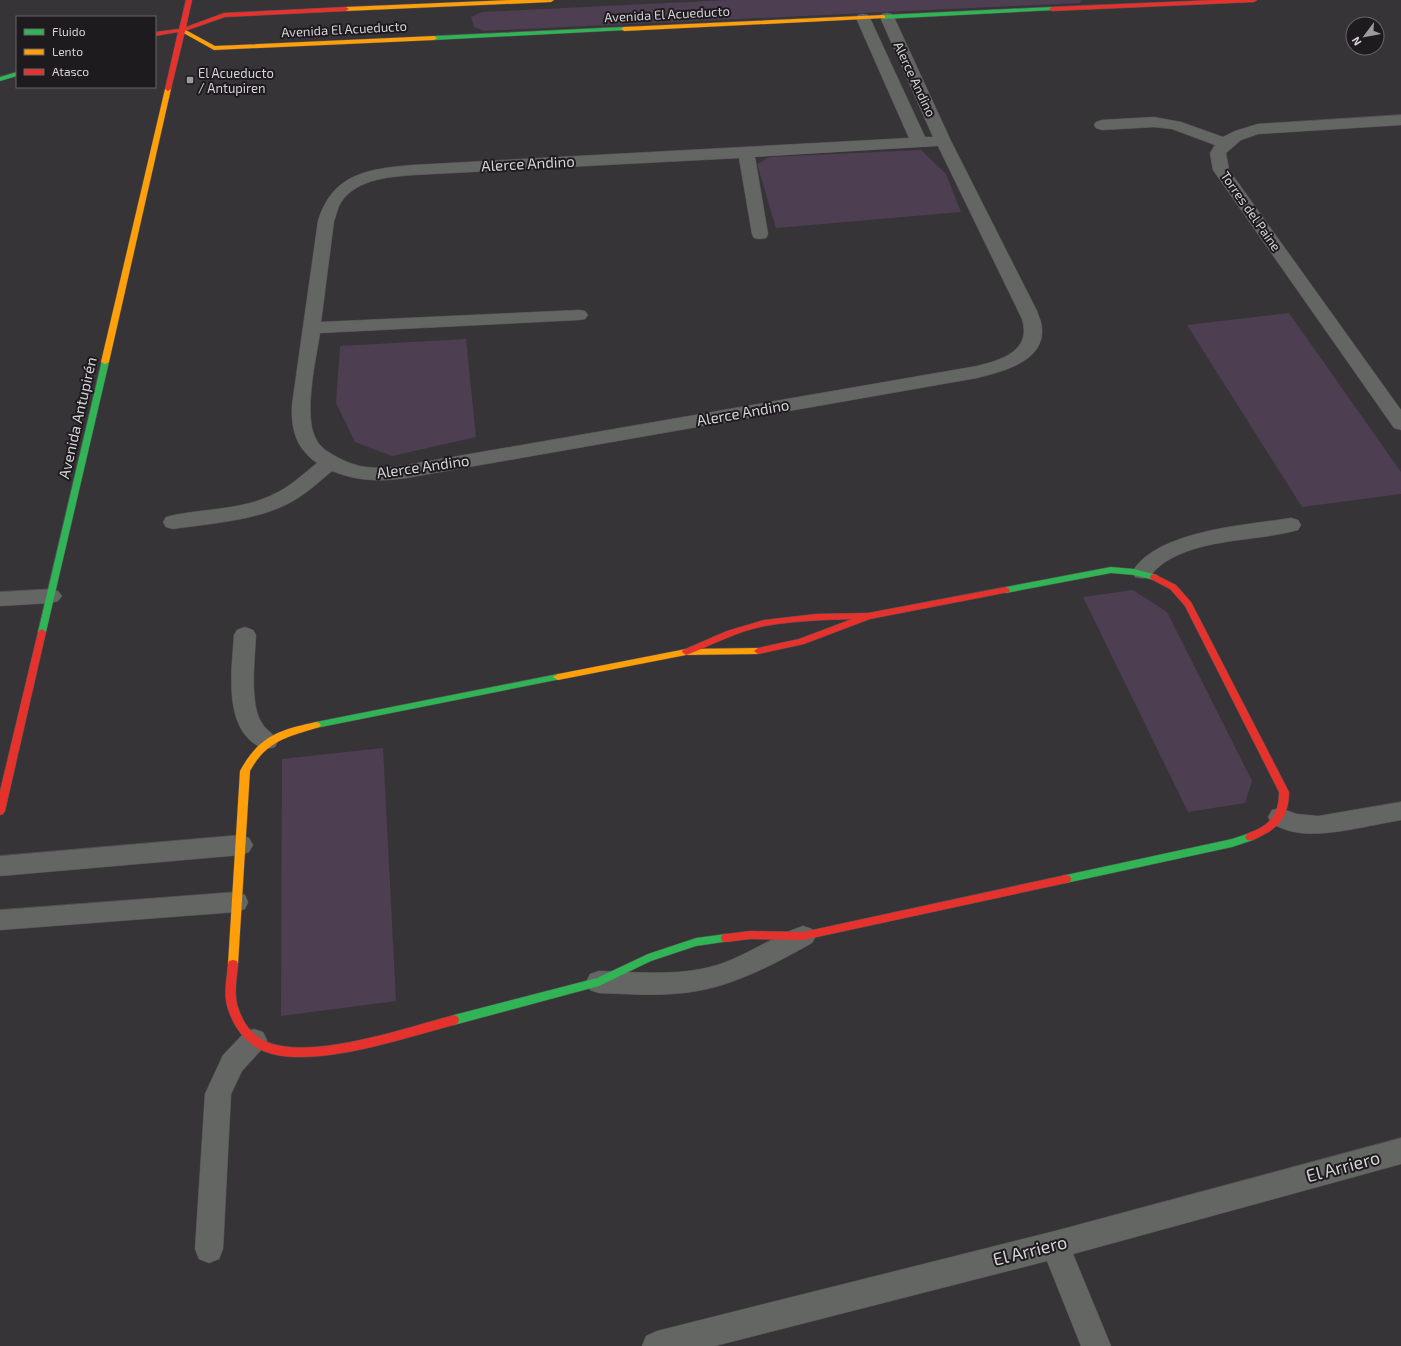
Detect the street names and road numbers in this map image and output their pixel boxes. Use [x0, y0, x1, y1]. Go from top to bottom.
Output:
street label: Avenida El Acueducto [604, 3, 730, 25]
street label: Avenida El Acueducto [281, 18, 407, 40]
street label: Alerce Andino [891, 39, 939, 119]
street label: Alerce Andino [481, 152, 575, 174]
street label: Torres del Paine [1218, 168, 1284, 254]
street label: Avenida Antupirén [54, 355, 100, 480]
street label: Alerce Andino [695, 395, 790, 429]
street label: Alerce Andino [375, 451, 470, 481]
street label: El Arriero [1303, 1146, 1382, 1186]
street label: El Arriero [990, 1230, 1069, 1270]

